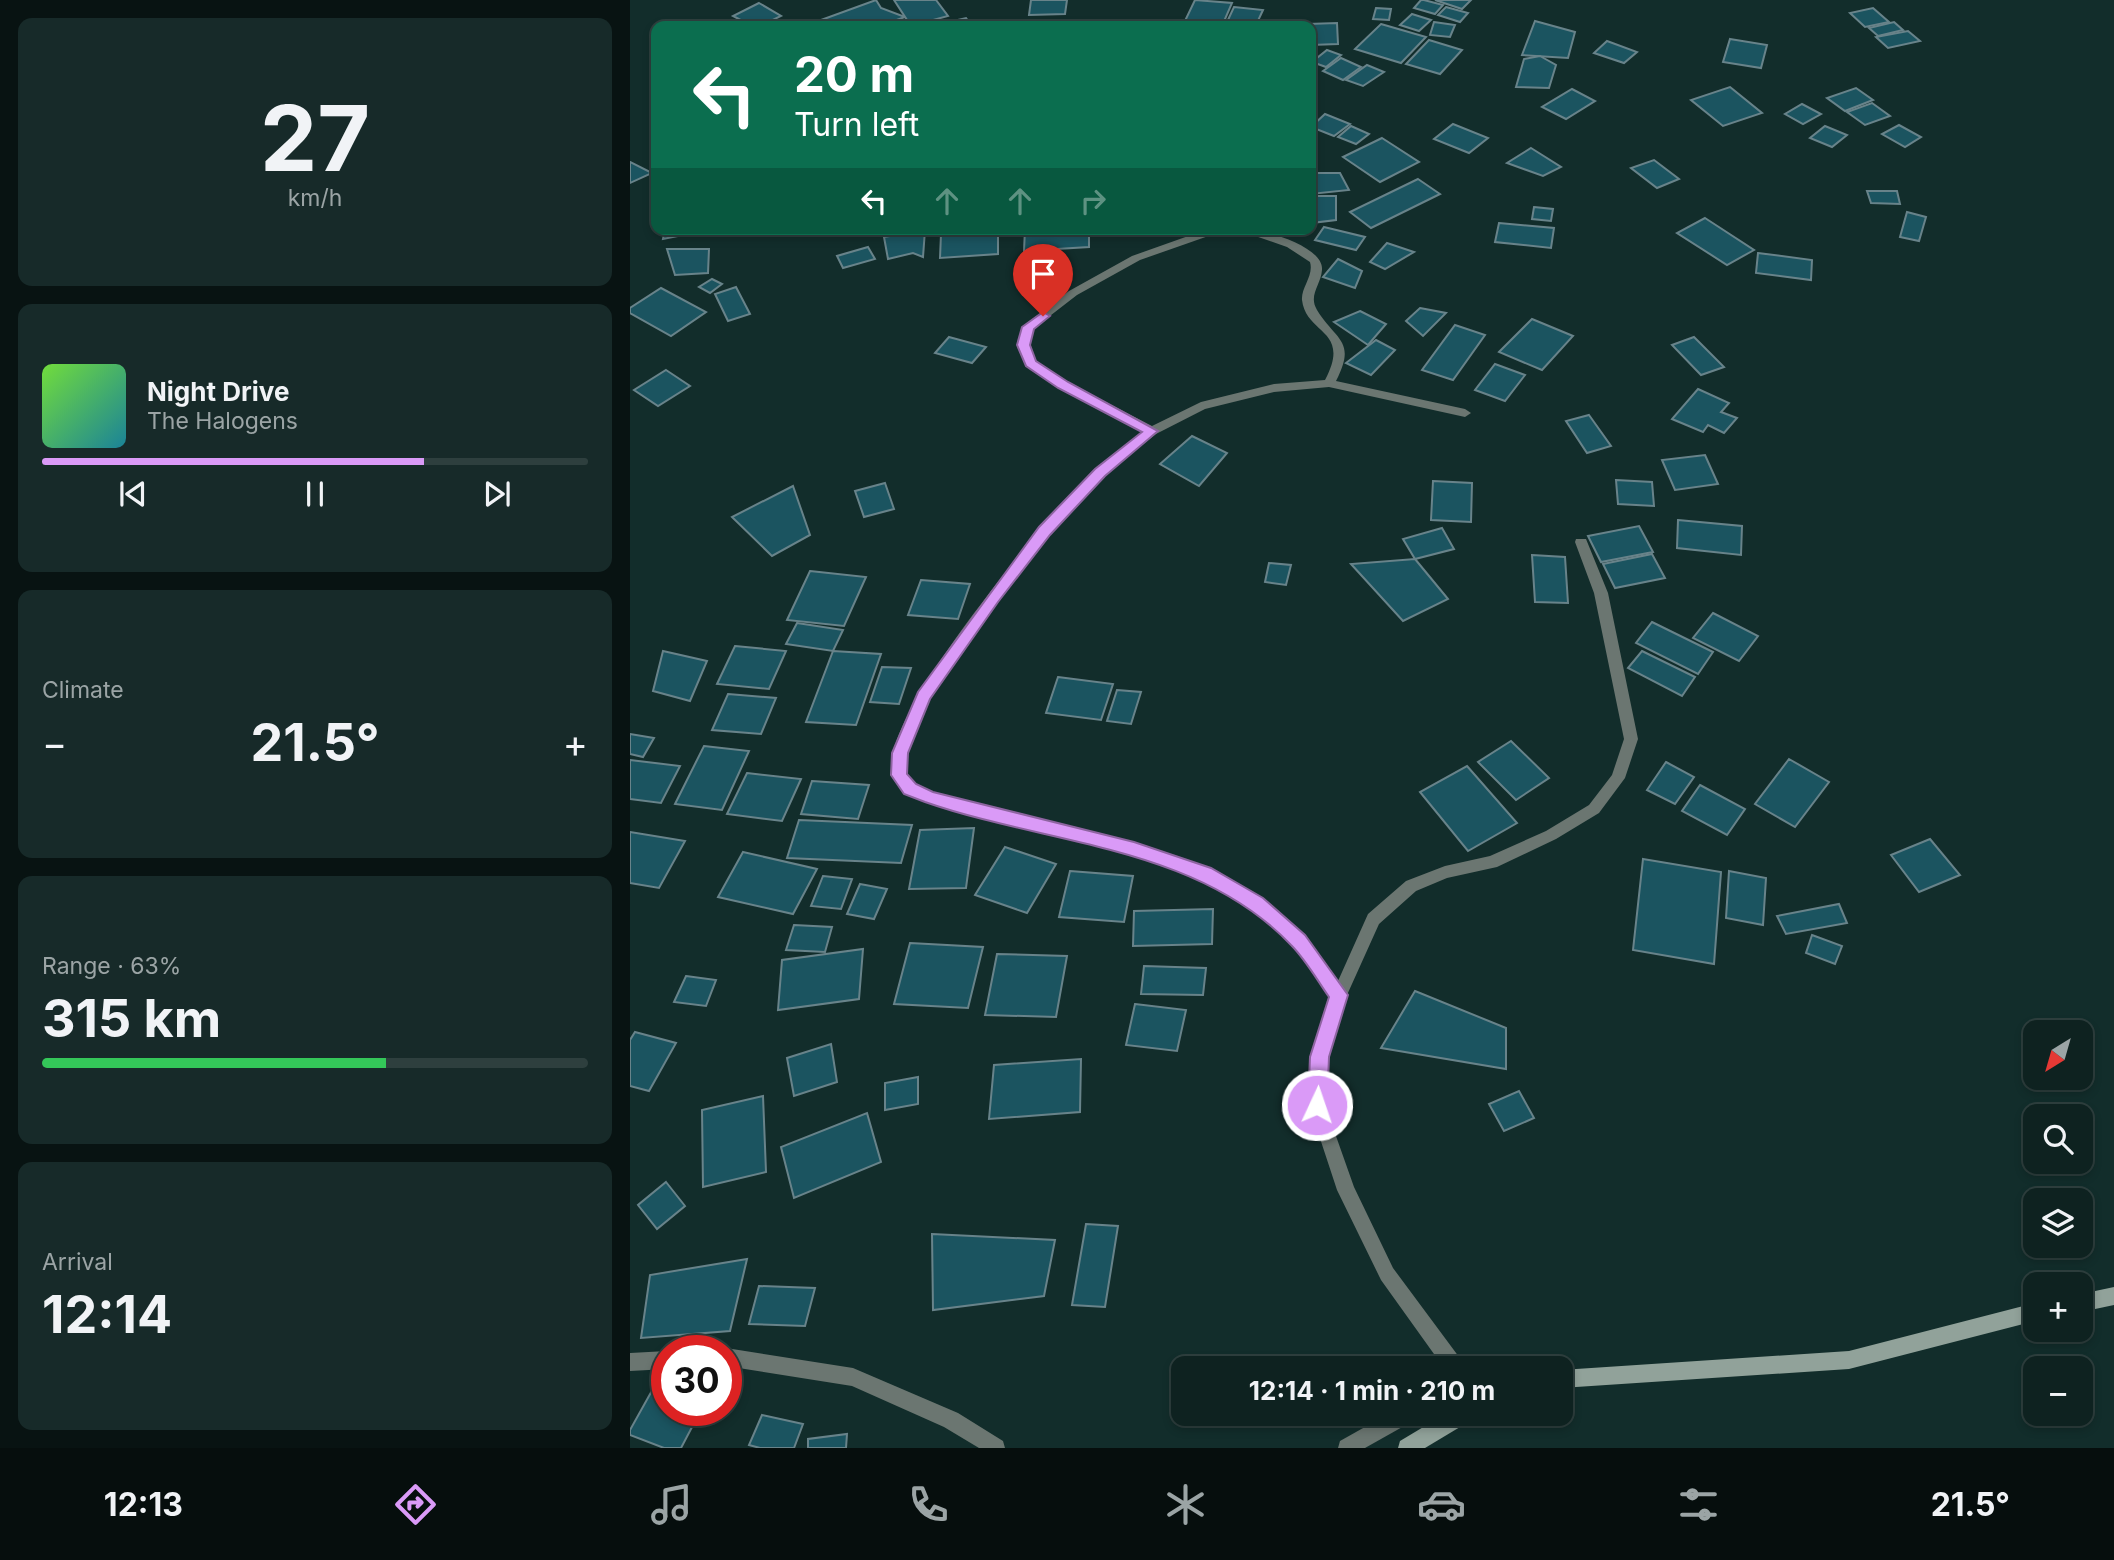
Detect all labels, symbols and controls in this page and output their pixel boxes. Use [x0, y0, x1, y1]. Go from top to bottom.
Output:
text: 20 m [794, 45, 914, 104]
icon: left [679, 49, 770, 140]
text: 27 [260, 83, 370, 193]
text: Turn left [794, 105, 919, 144]
icon: left [855, 182, 893, 220]
icon: ahead [928, 182, 966, 220]
icon: ahead [1001, 182, 1039, 220]
icon: right [1074, 182, 1112, 220]
text: km/h [288, 184, 342, 212]
pin [1013, 244, 1073, 316]
icon: arrive [1024, 255, 1062, 293]
text: Night Drive [147, 376, 289, 407]
text: The Halogens [147, 407, 298, 435]
icon: previous [114, 475, 152, 513]
icon: pause [296, 475, 334, 513]
icon: next [478, 475, 516, 513]
text: Climate [42, 676, 124, 704]
text: 21.5° [250, 711, 380, 774]
text: − [42, 720, 67, 766]
text: + [563, 720, 588, 766]
text: Range · 63% [42, 952, 181, 980]
text: 315 km [42, 987, 221, 1050]
north arrow [2023, 1020, 2093, 1090]
map controls [2023, 1020, 2093, 1426]
position arrow [1280, 1068, 1354, 1142]
button: search [2023, 1104, 2093, 1174]
button: layers [2023, 1188, 2093, 1258]
text: Arrival [42, 1248, 113, 1276]
button: + [2023, 1272, 2093, 1342]
text: 12:14 [42, 1283, 172, 1346]
speed limit sign: 30 [651, 1335, 742, 1426]
button: − [2023, 1356, 2093, 1426]
text: 12:14 · 1 min · 210 m [1249, 1375, 1495, 1406]
icon: directions [391, 1480, 440, 1529]
icon: music [647, 1480, 696, 1529]
icon: phone [904, 1480, 953, 1529]
icon: climate [1161, 1480, 1210, 1529]
icon: car [1417, 1480, 1466, 1529]
icon: filters [1674, 1480, 1723, 1529]
text: 12:13 [104, 1485, 183, 1524]
text: 21.5° [1931, 1485, 2010, 1524]

